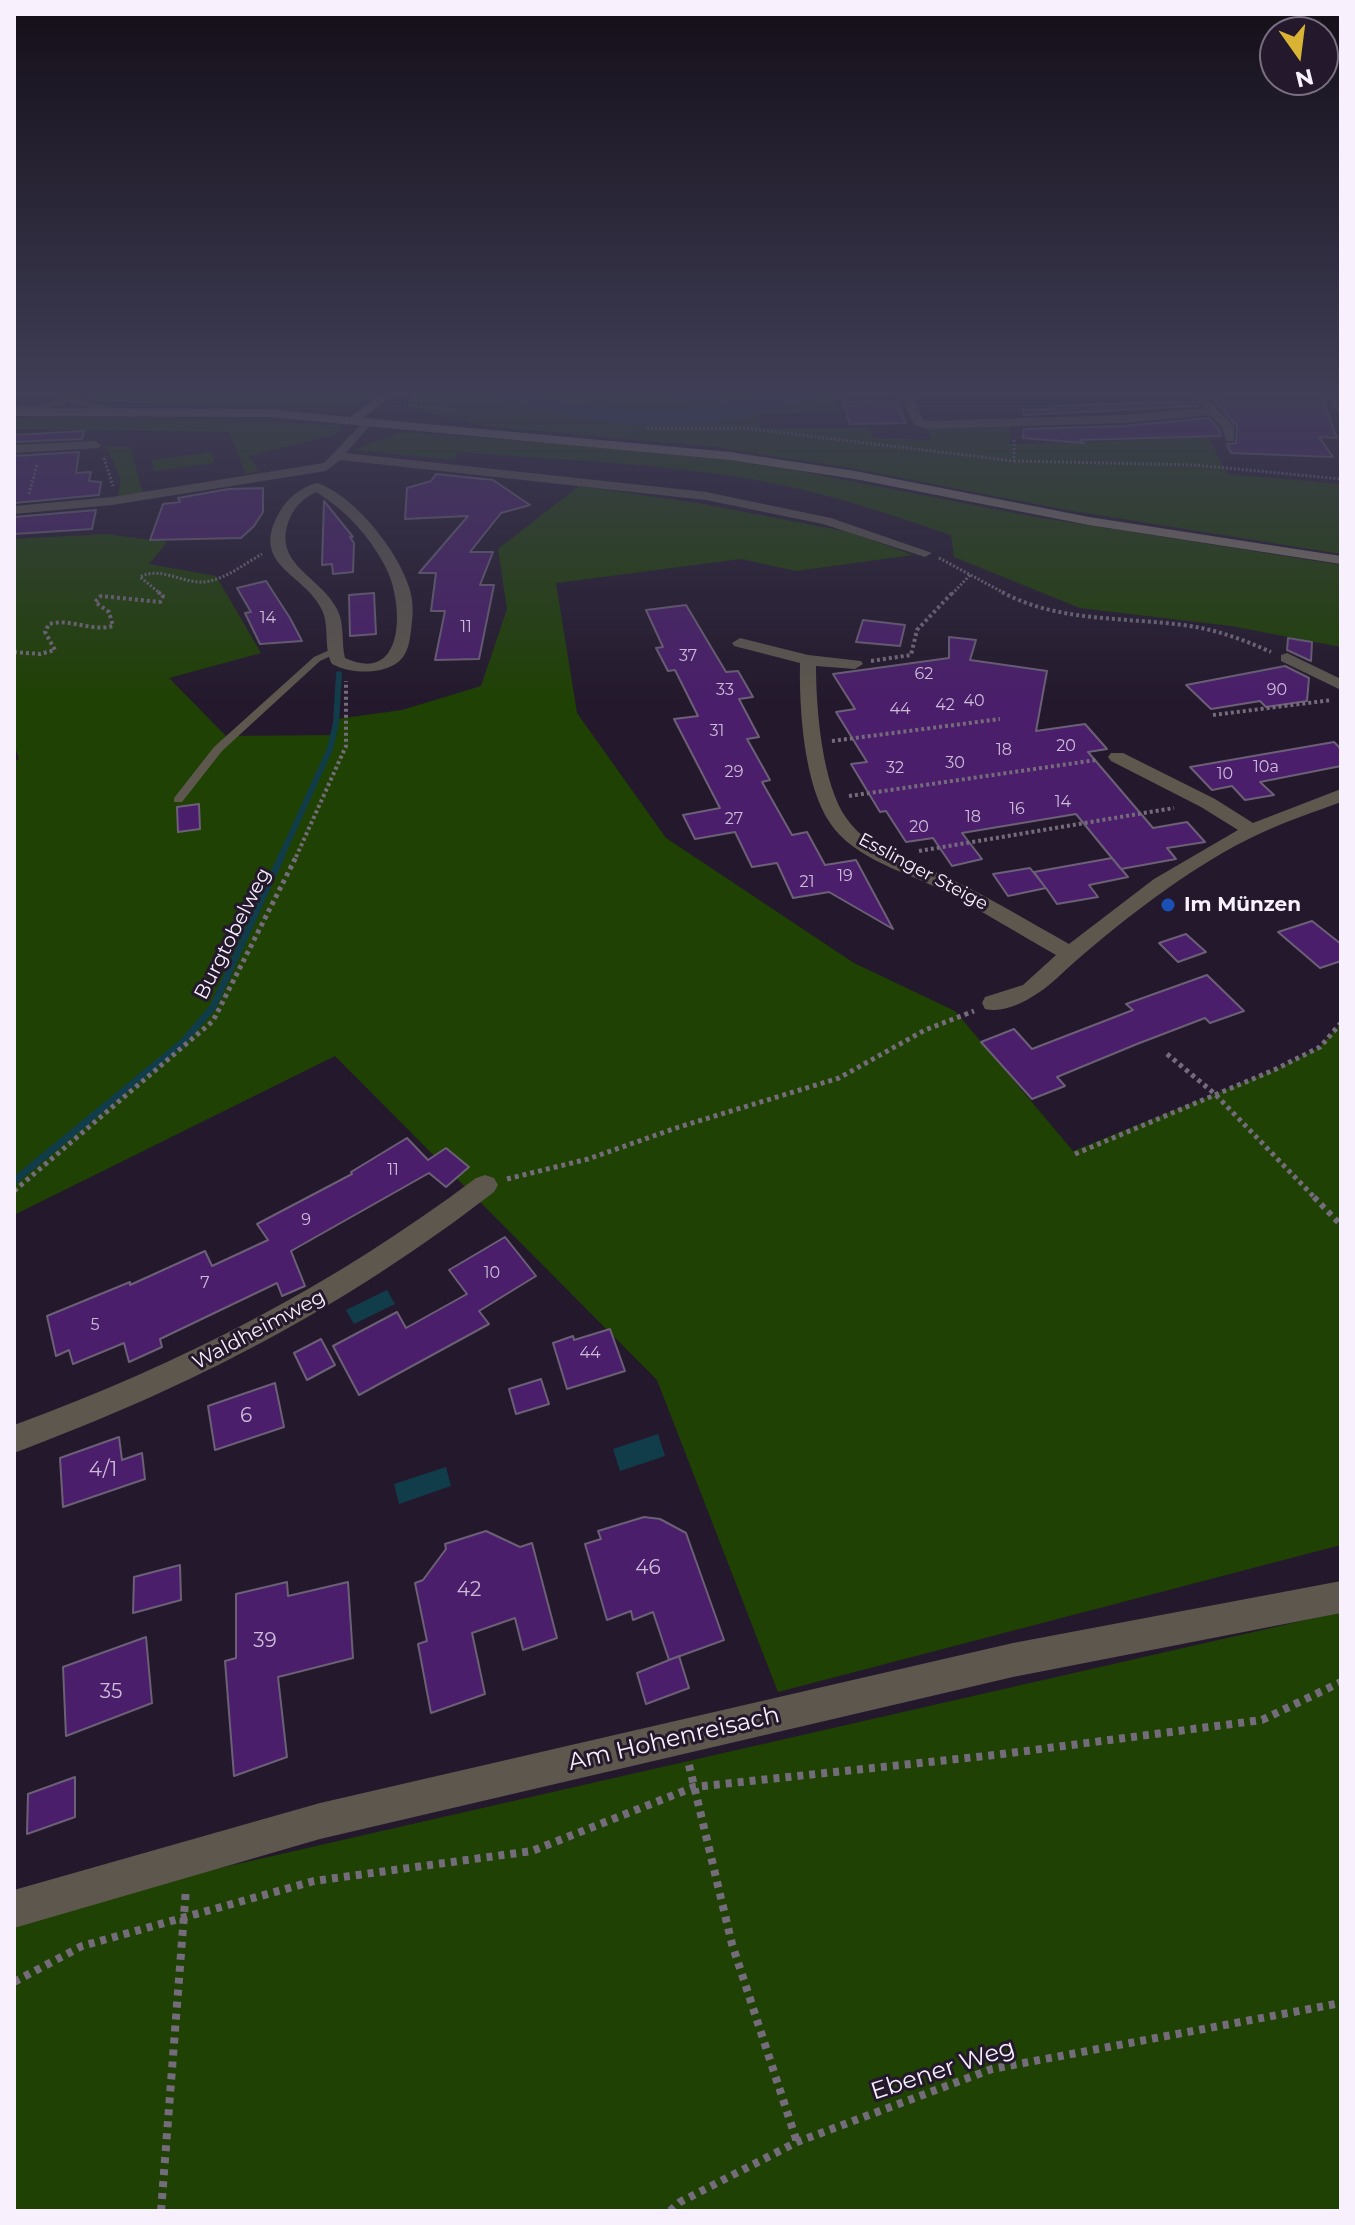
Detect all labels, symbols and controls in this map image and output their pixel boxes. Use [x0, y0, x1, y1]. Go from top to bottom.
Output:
north arrow [1259, 16, 1339, 96]
text: N [1293, 63, 1316, 93]
house number: 14 [260, 608, 276, 628]
house number: 11 [460, 617, 472, 637]
house number: 37 [679, 646, 697, 666]
house number: 62 [915, 664, 933, 684]
house number: 33 [716, 680, 734, 700]
house number: 90 [1267, 680, 1287, 700]
house number: 40 [963, 691, 985, 711]
house number: 42 [935, 695, 955, 715]
house number: 44 [889, 699, 911, 719]
house number: 31 [710, 721, 724, 741]
house number: 20 [1056, 736, 1076, 756]
house number: 18 [996, 740, 1012, 760]
house number: 30 [945, 753, 965, 773]
house number: 10a [1253, 757, 1279, 777]
house number: 32 [886, 758, 904, 778]
house number: 29 [725, 762, 743, 782]
house number: 10 [1217, 764, 1233, 784]
house number: 14 [1055, 792, 1071, 812]
house number: 16 [1009, 799, 1025, 819]
house number: 18 [965, 807, 981, 827]
house number: 27 [725, 809, 743, 829]
house number: 20 [909, 817, 929, 837]
street label: Esslinger Steige [855, 829, 991, 915]
street label: Burgtobelweg [190, 864, 276, 1004]
house number: 19 [837, 866, 853, 886]
house number: 21 [800, 872, 814, 892]
place label: Im Münzen [1184, 893, 1301, 917]
marker: Im Münzen [1159, 896, 1177, 914]
house number: 11 [387, 1160, 399, 1180]
house number: 9 [301, 1210, 311, 1230]
house number: 10 [484, 1263, 500, 1283]
house number: 7 [200, 1273, 210, 1293]
street label: Waldheimweg [189, 1285, 329, 1375]
house number: 5 [90, 1315, 100, 1335]
house number: 44 [579, 1343, 601, 1363]
house number: 6 [240, 1404, 252, 1428]
house number: 4/1 [89, 1458, 117, 1482]
house number: 46 [635, 1556, 661, 1580]
house number: 42 [457, 1578, 481, 1602]
house number: 39 [253, 1629, 277, 1653]
house number: 35 [100, 1680, 122, 1704]
street label: Am Hohenreisach [565, 1701, 783, 1777]
street label: Ebener Weg [867, 2033, 1019, 2107]

